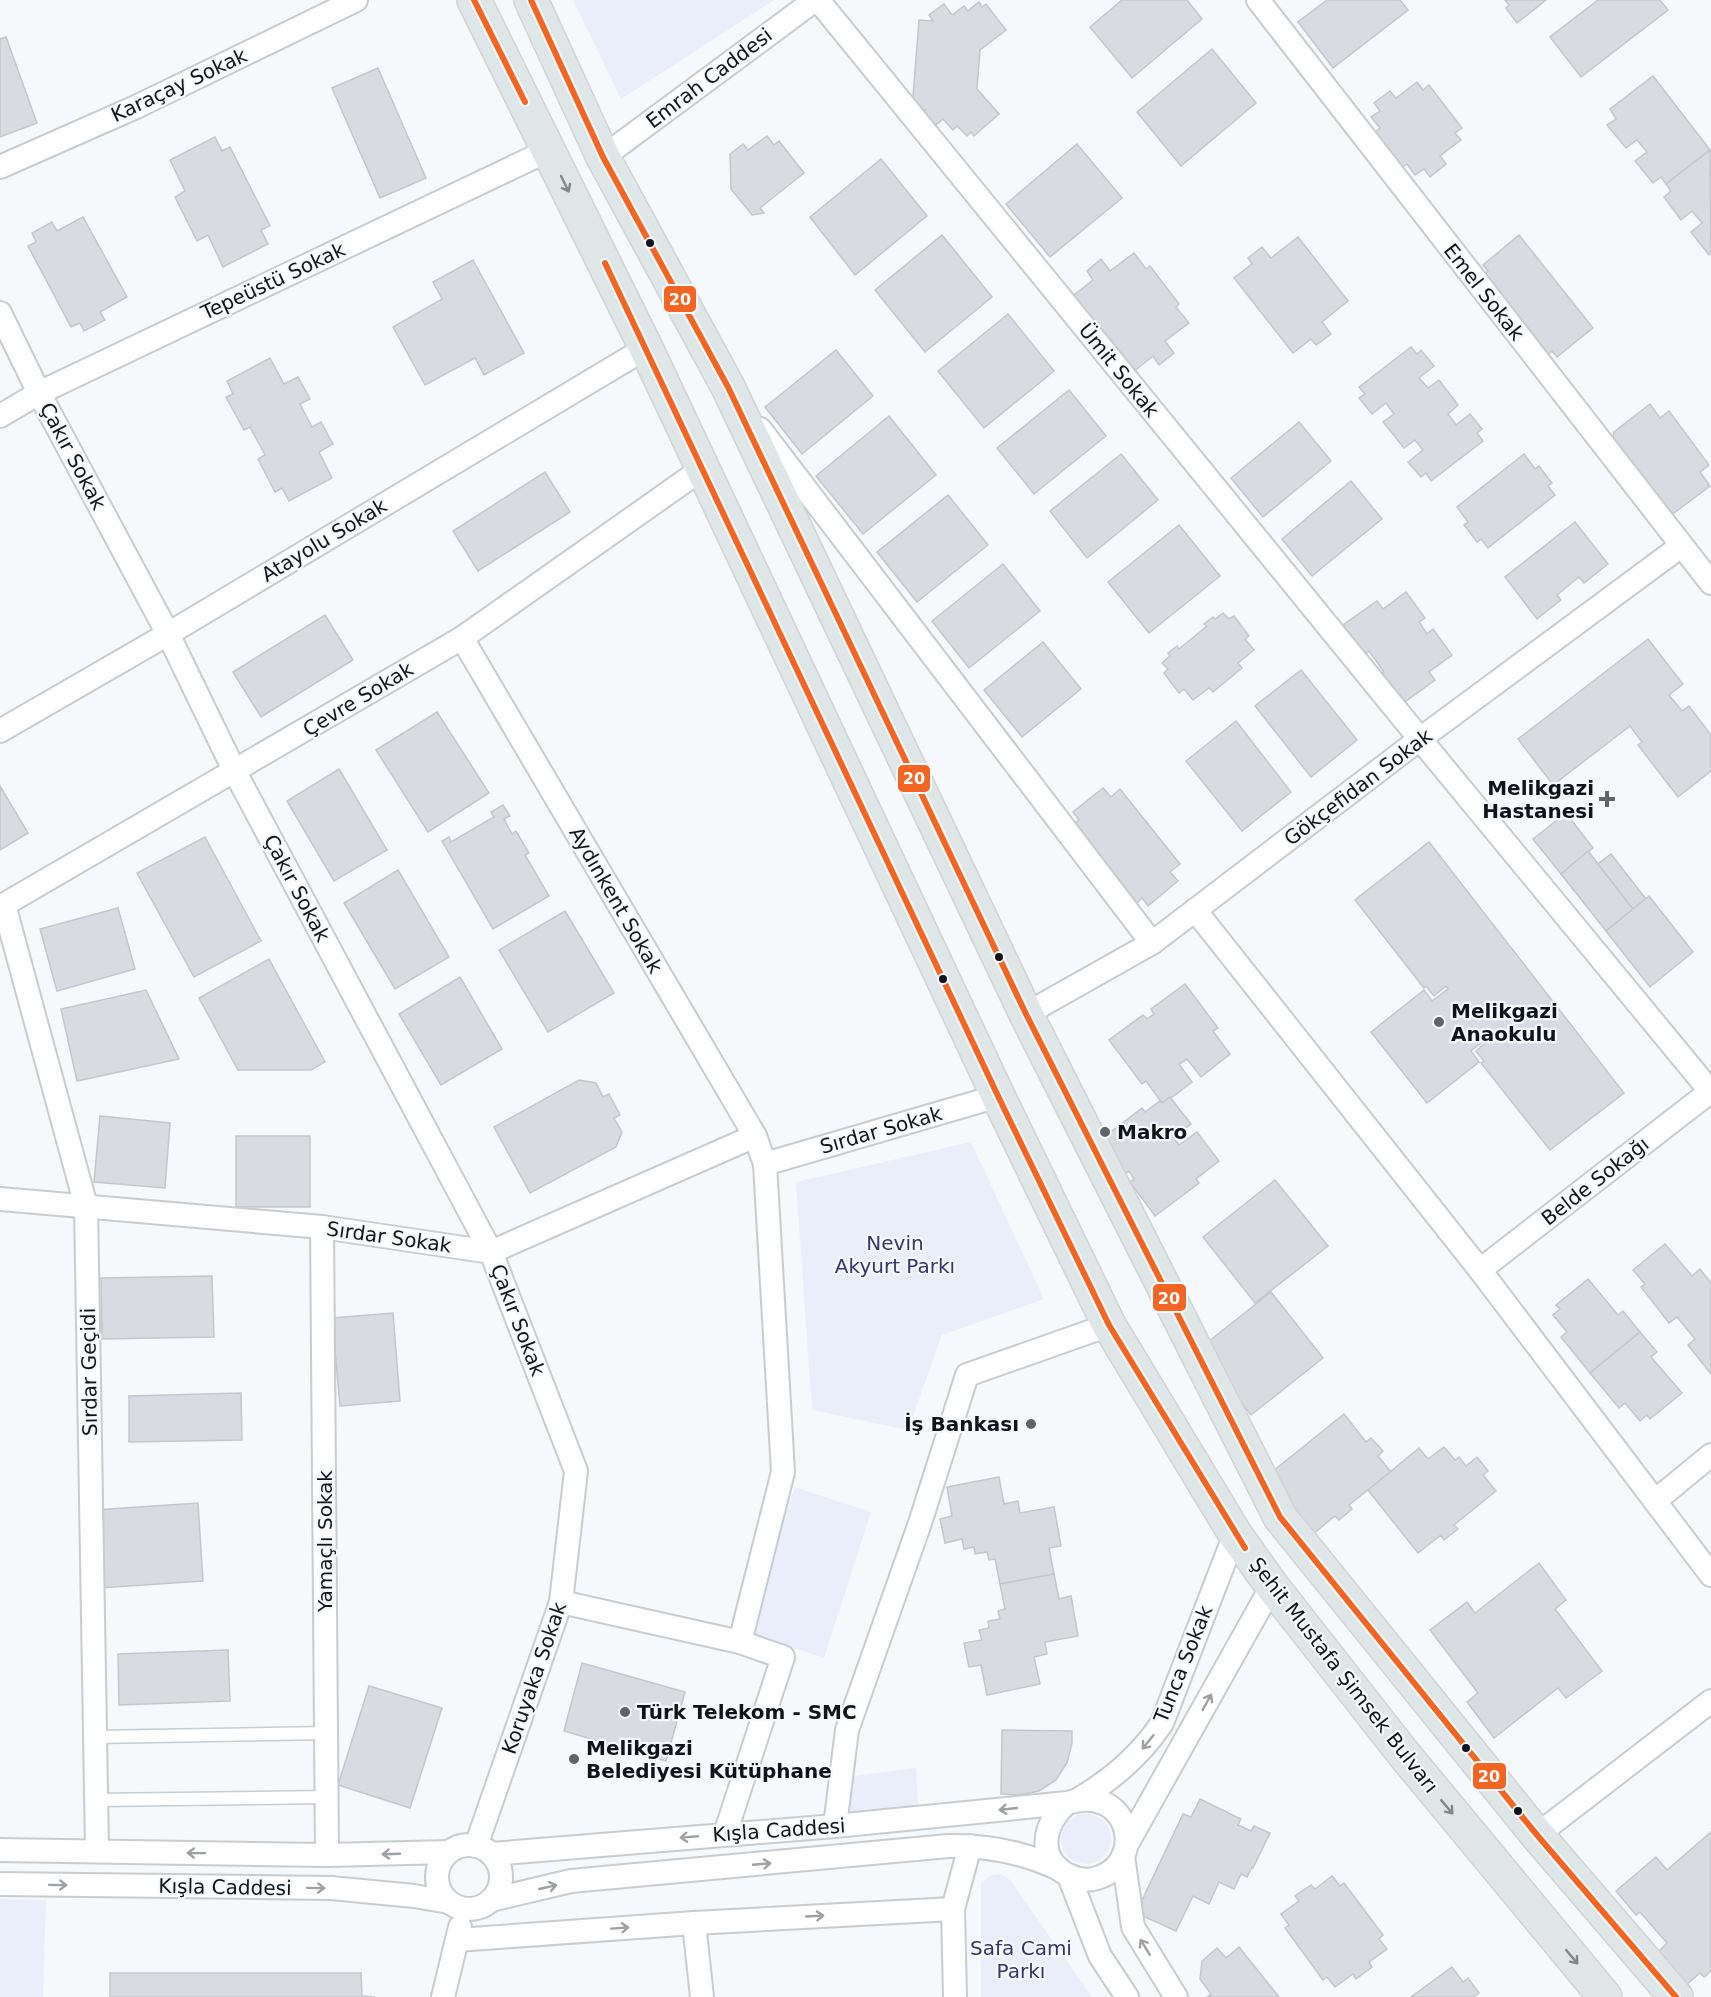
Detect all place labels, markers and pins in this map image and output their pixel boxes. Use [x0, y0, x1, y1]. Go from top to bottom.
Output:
unlabelled marker [644, 237, 656, 249]
place label: Melikgazi Hastanesi [1482, 776, 1594, 823]
marker: Melikgazi Hastanesi [1598, 790, 1616, 808]
unlabelled marker [993, 951, 1005, 963]
unlabelled marker [937, 973, 949, 985]
place label: Melikgazi Anaokulu [1451, 999, 1558, 1046]
marker: Melikgazi Anaokulu [1432, 1015, 1446, 1029]
place label: Makro [1117, 1120, 1187, 1144]
marker: Makro [1098, 1125, 1112, 1139]
place label: İş Bankası [904, 1412, 1019, 1436]
marker: İş Bankası [1024, 1417, 1038, 1431]
place label: Türk Telekom - SMC [637, 1700, 857, 1724]
marker: Türk Telekom - SMC [618, 1705, 632, 1719]
place label: Melikgazi Belediyesi Kütüphane [586, 1736, 832, 1783]
unlabelled marker [1460, 1742, 1472, 1754]
marker: Melikgazi Belediyesi Kütüphane [567, 1752, 581, 1766]
unlabelled marker [1512, 1805, 1524, 1817]

